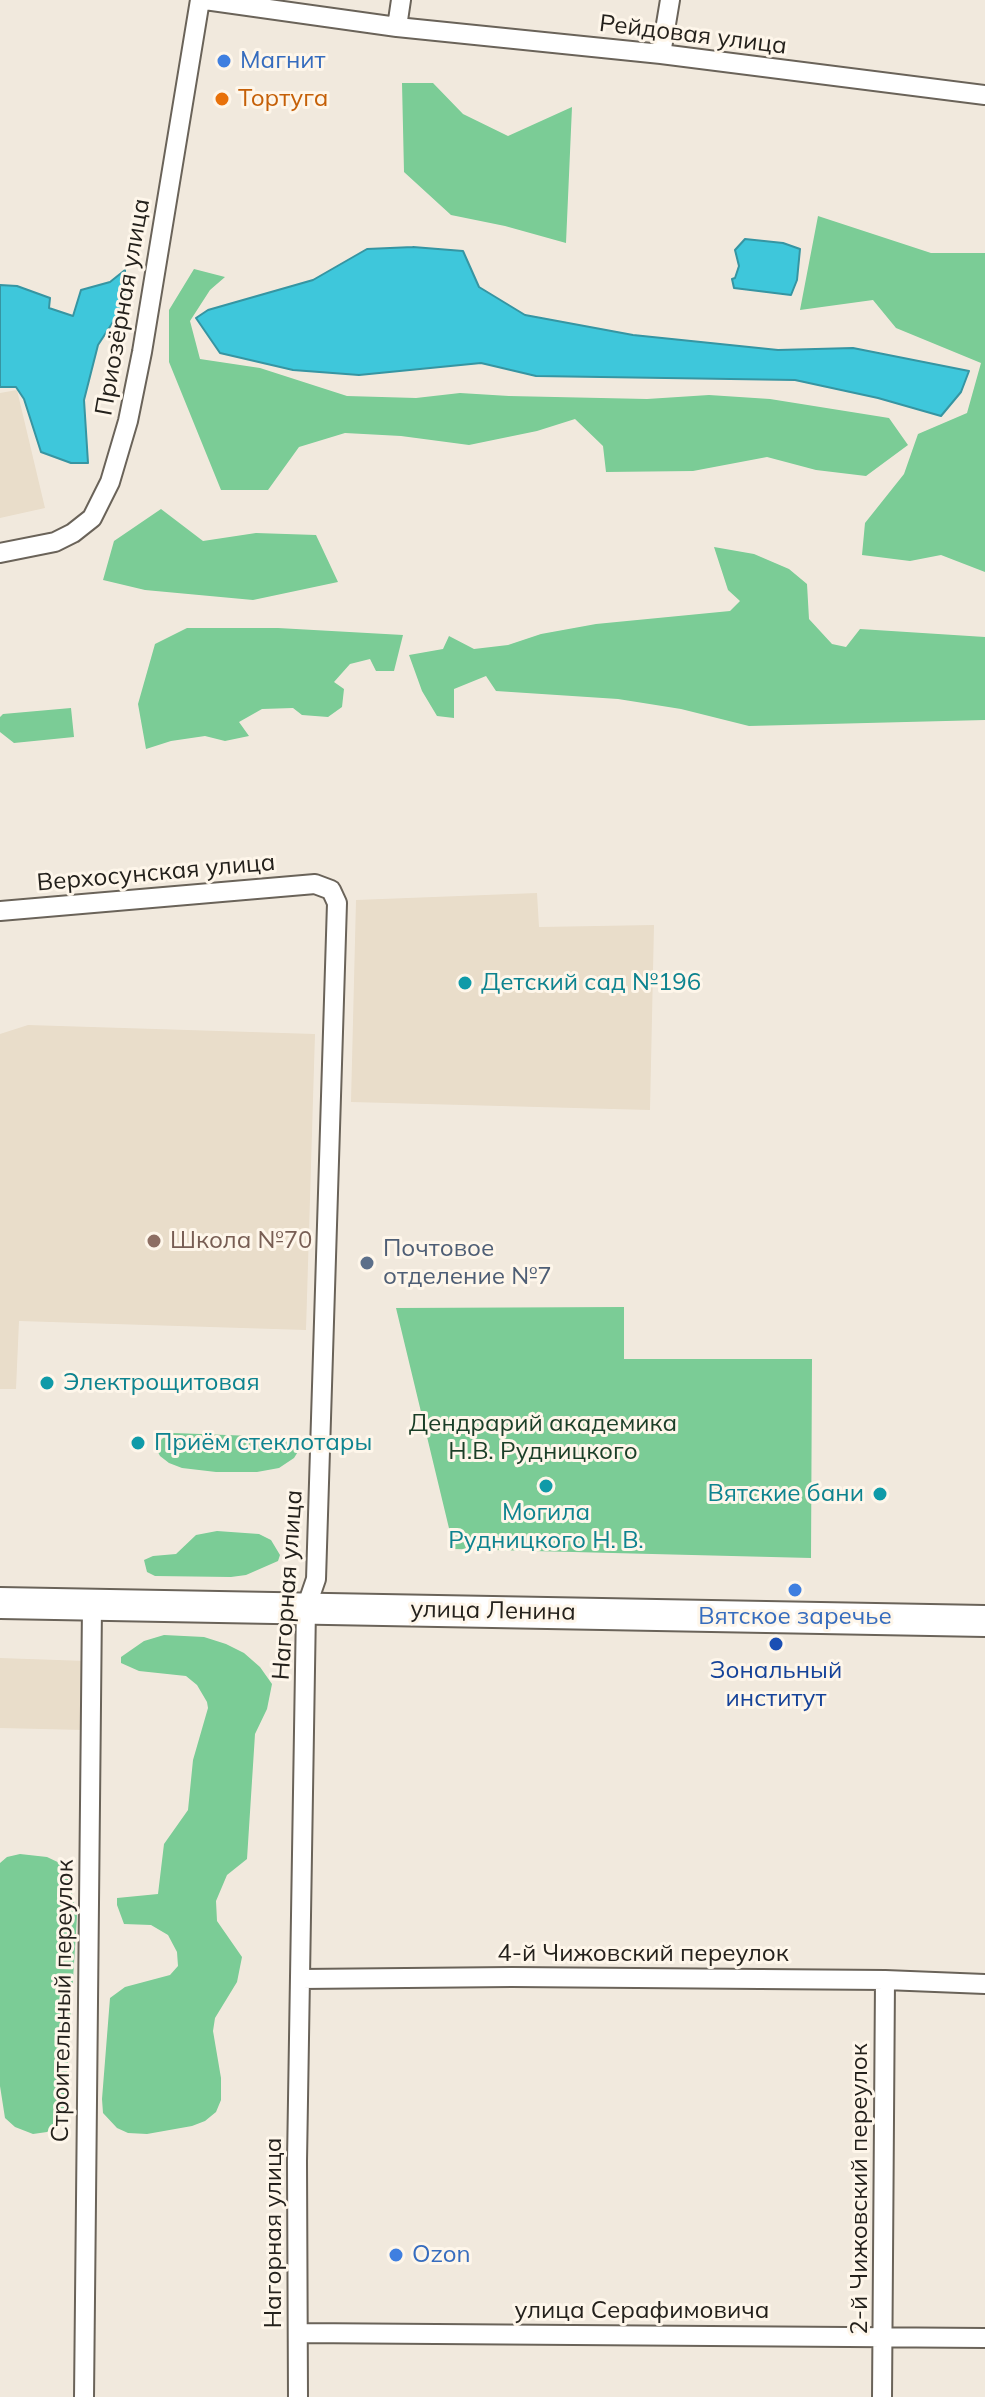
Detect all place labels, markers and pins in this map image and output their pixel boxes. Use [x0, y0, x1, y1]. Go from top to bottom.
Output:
place label: Магнит [240, 47, 325, 75]
marker: Магнит [215, 52, 233, 70]
place label: Тортуга [238, 85, 329, 113]
marker: Тортуга [213, 90, 231, 108]
place label: Детский сад №196 [481, 969, 701, 997]
marker: Детский сад №196 [456, 974, 474, 992]
place label: Школа №70 [170, 1227, 312, 1255]
marker: Школа №70 [145, 1232, 163, 1250]
place label: Почтовое отделение №7 [383, 1235, 552, 1291]
marker: Почтовое отделение №7 [358, 1254, 376, 1272]
place label: Электрощитовая [63, 1369, 260, 1397]
marker: Электрощитовая [38, 1374, 56, 1392]
place label: Приём стеклотары [154, 1429, 372, 1457]
marker: Приём стеклотары [129, 1434, 147, 1452]
marker: Могила Рудницкого Н. В. [537, 1477, 555, 1495]
place label: Вятские бани [708, 1480, 864, 1508]
marker: Вятские бани [871, 1485, 889, 1503]
place label: Могила Рудницкого Н. В. [448, 1499, 644, 1555]
marker: Вятское заречье [786, 1581, 804, 1599]
place label: Вятское заречье [698, 1603, 892, 1631]
marker: Зональный институт [767, 1635, 785, 1653]
place label: Зональный институт [710, 1657, 842, 1713]
place label: Ozon [412, 2241, 471, 2269]
marker: Ozon [387, 2246, 405, 2264]

